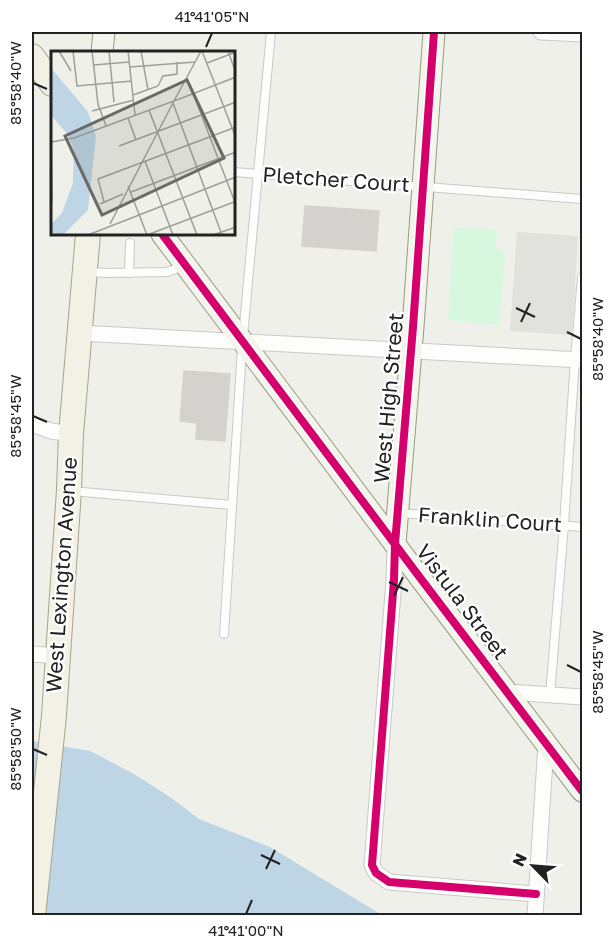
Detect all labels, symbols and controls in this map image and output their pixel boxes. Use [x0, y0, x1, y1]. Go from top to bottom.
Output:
text: 41°41'05"N [175, 7, 249, 25]
text: 85°58'40"W [6, 41, 24, 125]
inset map [51, 51, 236, 236]
street label: Pletcher Court [262, 161, 411, 197]
text: 85°58'40"W [588, 297, 606, 381]
street label: West High Street [368, 312, 408, 484]
text: 85°58'45"W [6, 374, 24, 458]
street label: West Lexington Avenue [40, 456, 82, 694]
street label: Franklin Court [417, 501, 563, 537]
street label: Vistula Street [411, 538, 515, 664]
text: 85°58'45"W [588, 630, 606, 714]
text: 85°58'50"W [6, 707, 24, 791]
north arrow [503, 836, 563, 896]
text: N [508, 850, 531, 869]
text: 41°41'00"N [208, 921, 284, 939]

